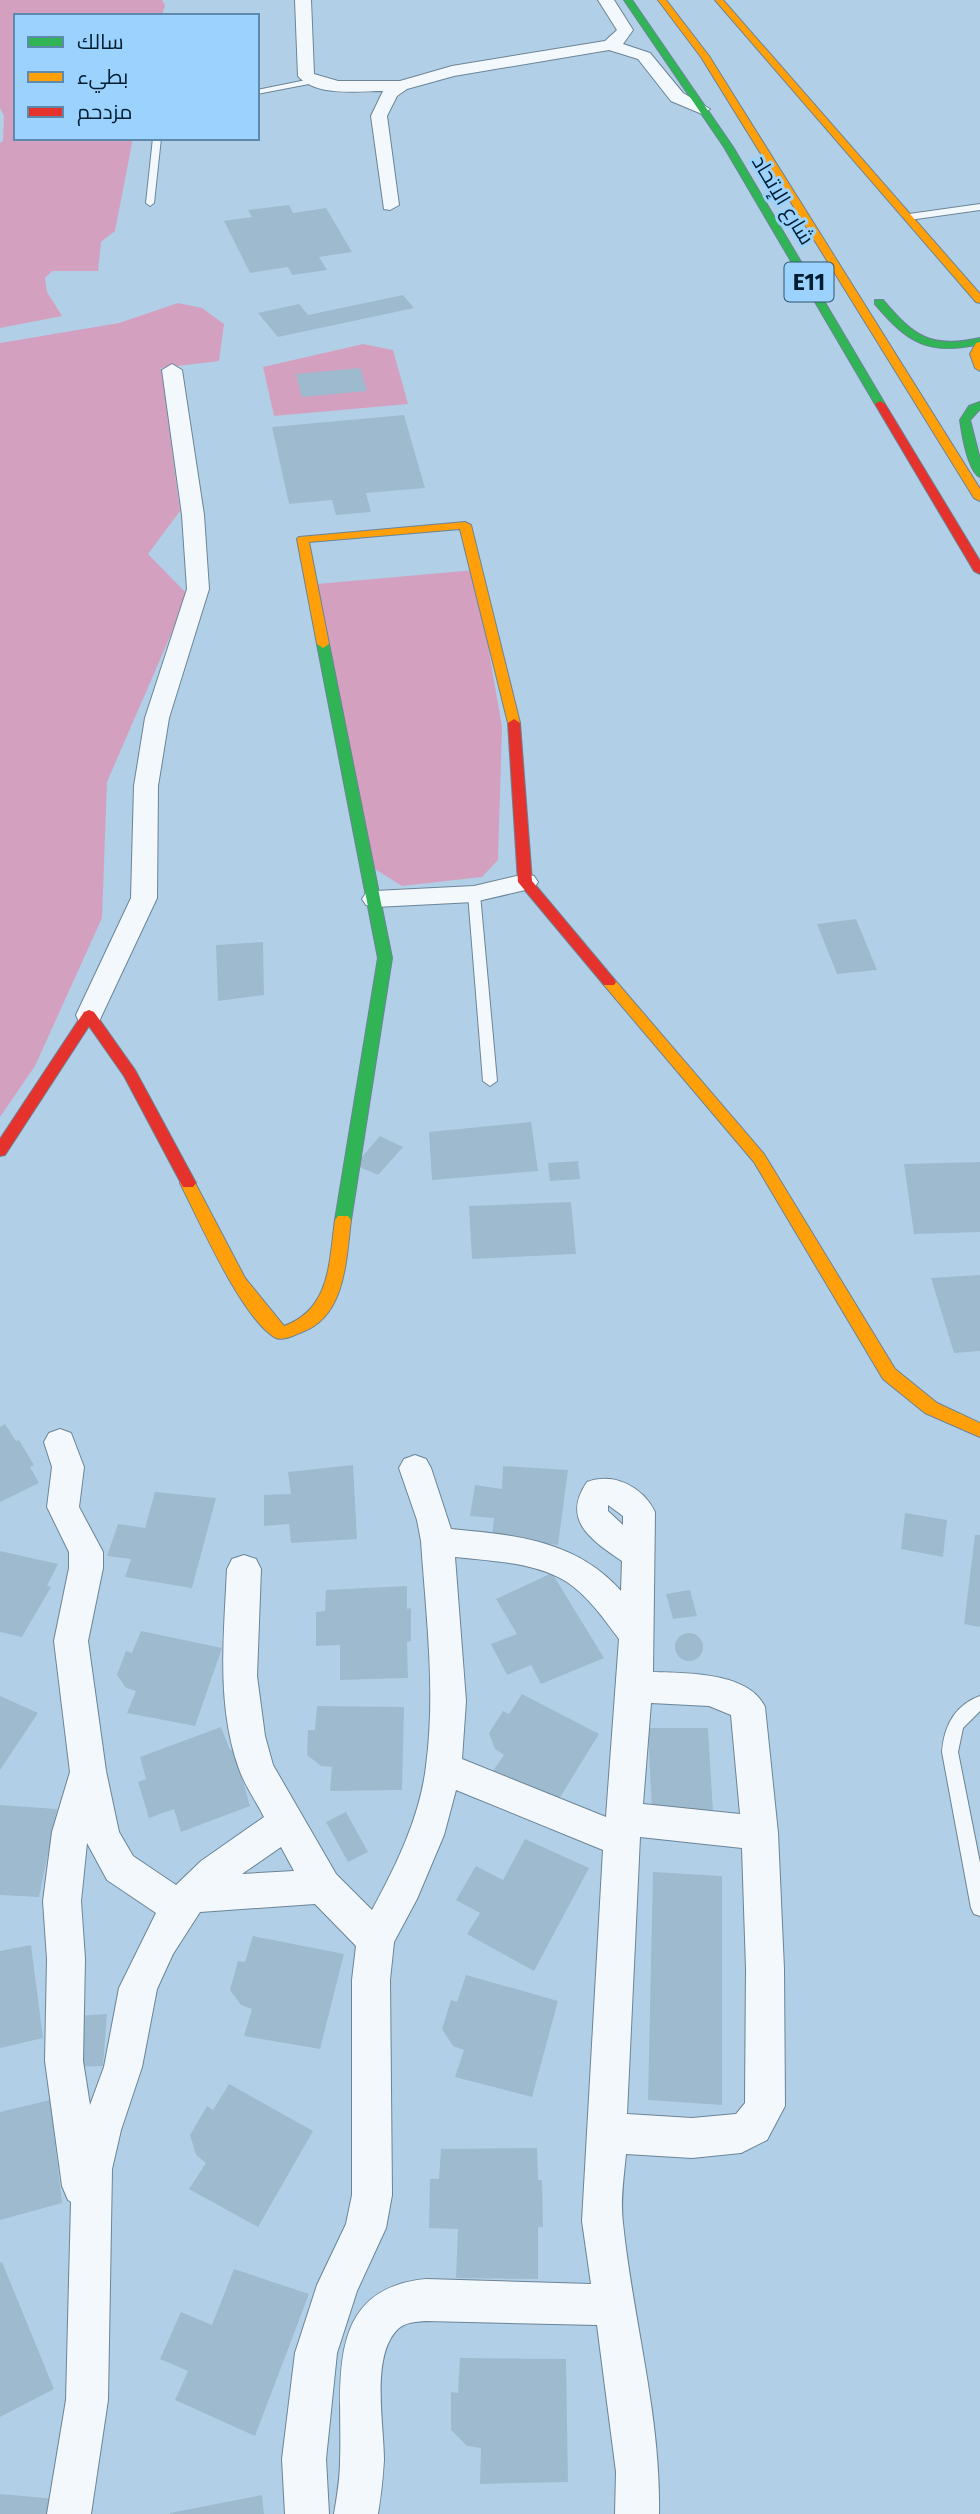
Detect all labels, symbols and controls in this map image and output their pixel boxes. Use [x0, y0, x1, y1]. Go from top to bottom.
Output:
legend [14, 14, 259, 140]
text: سالك [77, 29, 124, 55]
text: بطيء [77, 64, 128, 93]
text: مزدحم [77, 99, 132, 126]
street label: شارع الإتحاد [745, 150, 820, 250]
road number: E11 [784, 262, 834, 302]

